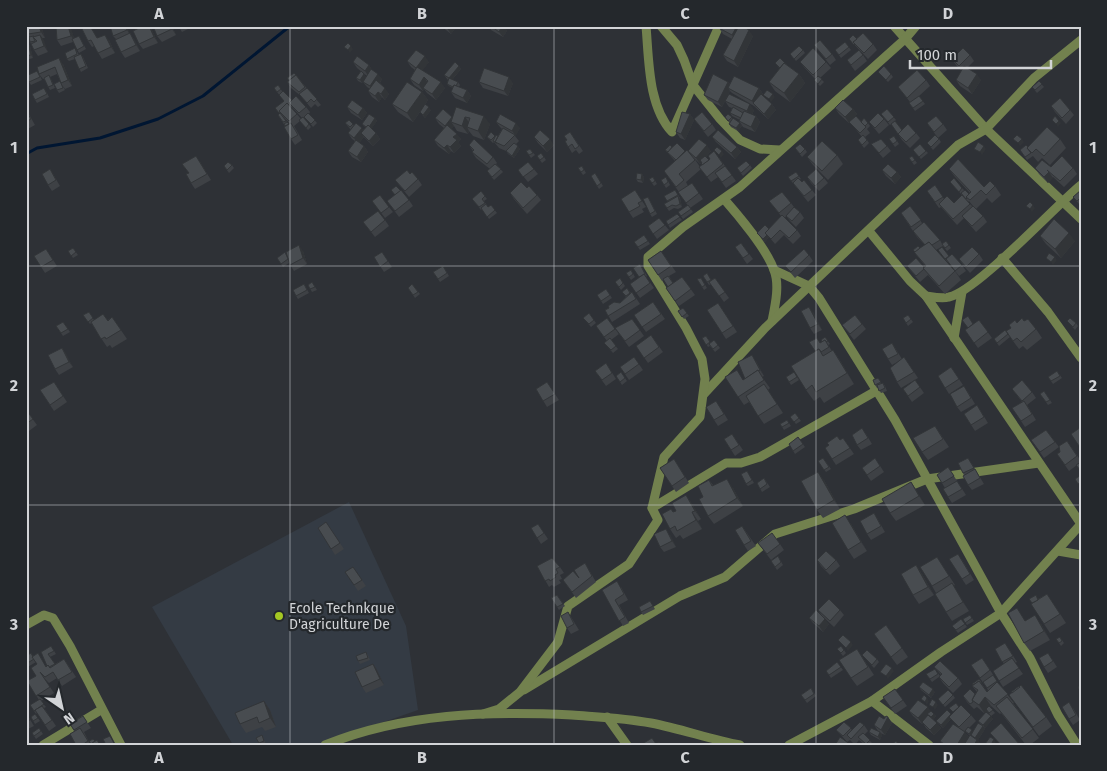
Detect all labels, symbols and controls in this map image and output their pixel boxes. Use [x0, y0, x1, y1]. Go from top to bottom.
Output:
text: A [153, 4, 164, 23]
text: B [417, 4, 427, 23]
text: C [680, 4, 690, 23]
text: D [943, 4, 953, 23]
scale bar [910, 38, 1051, 70]
text: 100 m [917, 46, 957, 64]
text: 1 [10, 138, 18, 157]
text: 1 [1089, 138, 1097, 157]
text: 2 [10, 376, 18, 395]
text: 2 [1089, 376, 1097, 395]
place label: Ecole Technkque D'agriculture De [289, 600, 395, 633]
marker: Ecole Technkque D'agriculture De [273, 610, 285, 622]
text: 3 [9, 615, 18, 634]
text: 3 [1088, 615, 1097, 634]
north arrow [38, 684, 88, 734]
text: N [60, 709, 78, 728]
text: A [153, 748, 164, 767]
text: B [417, 748, 427, 767]
text: C [680, 748, 690, 767]
text: D [943, 748, 953, 767]

